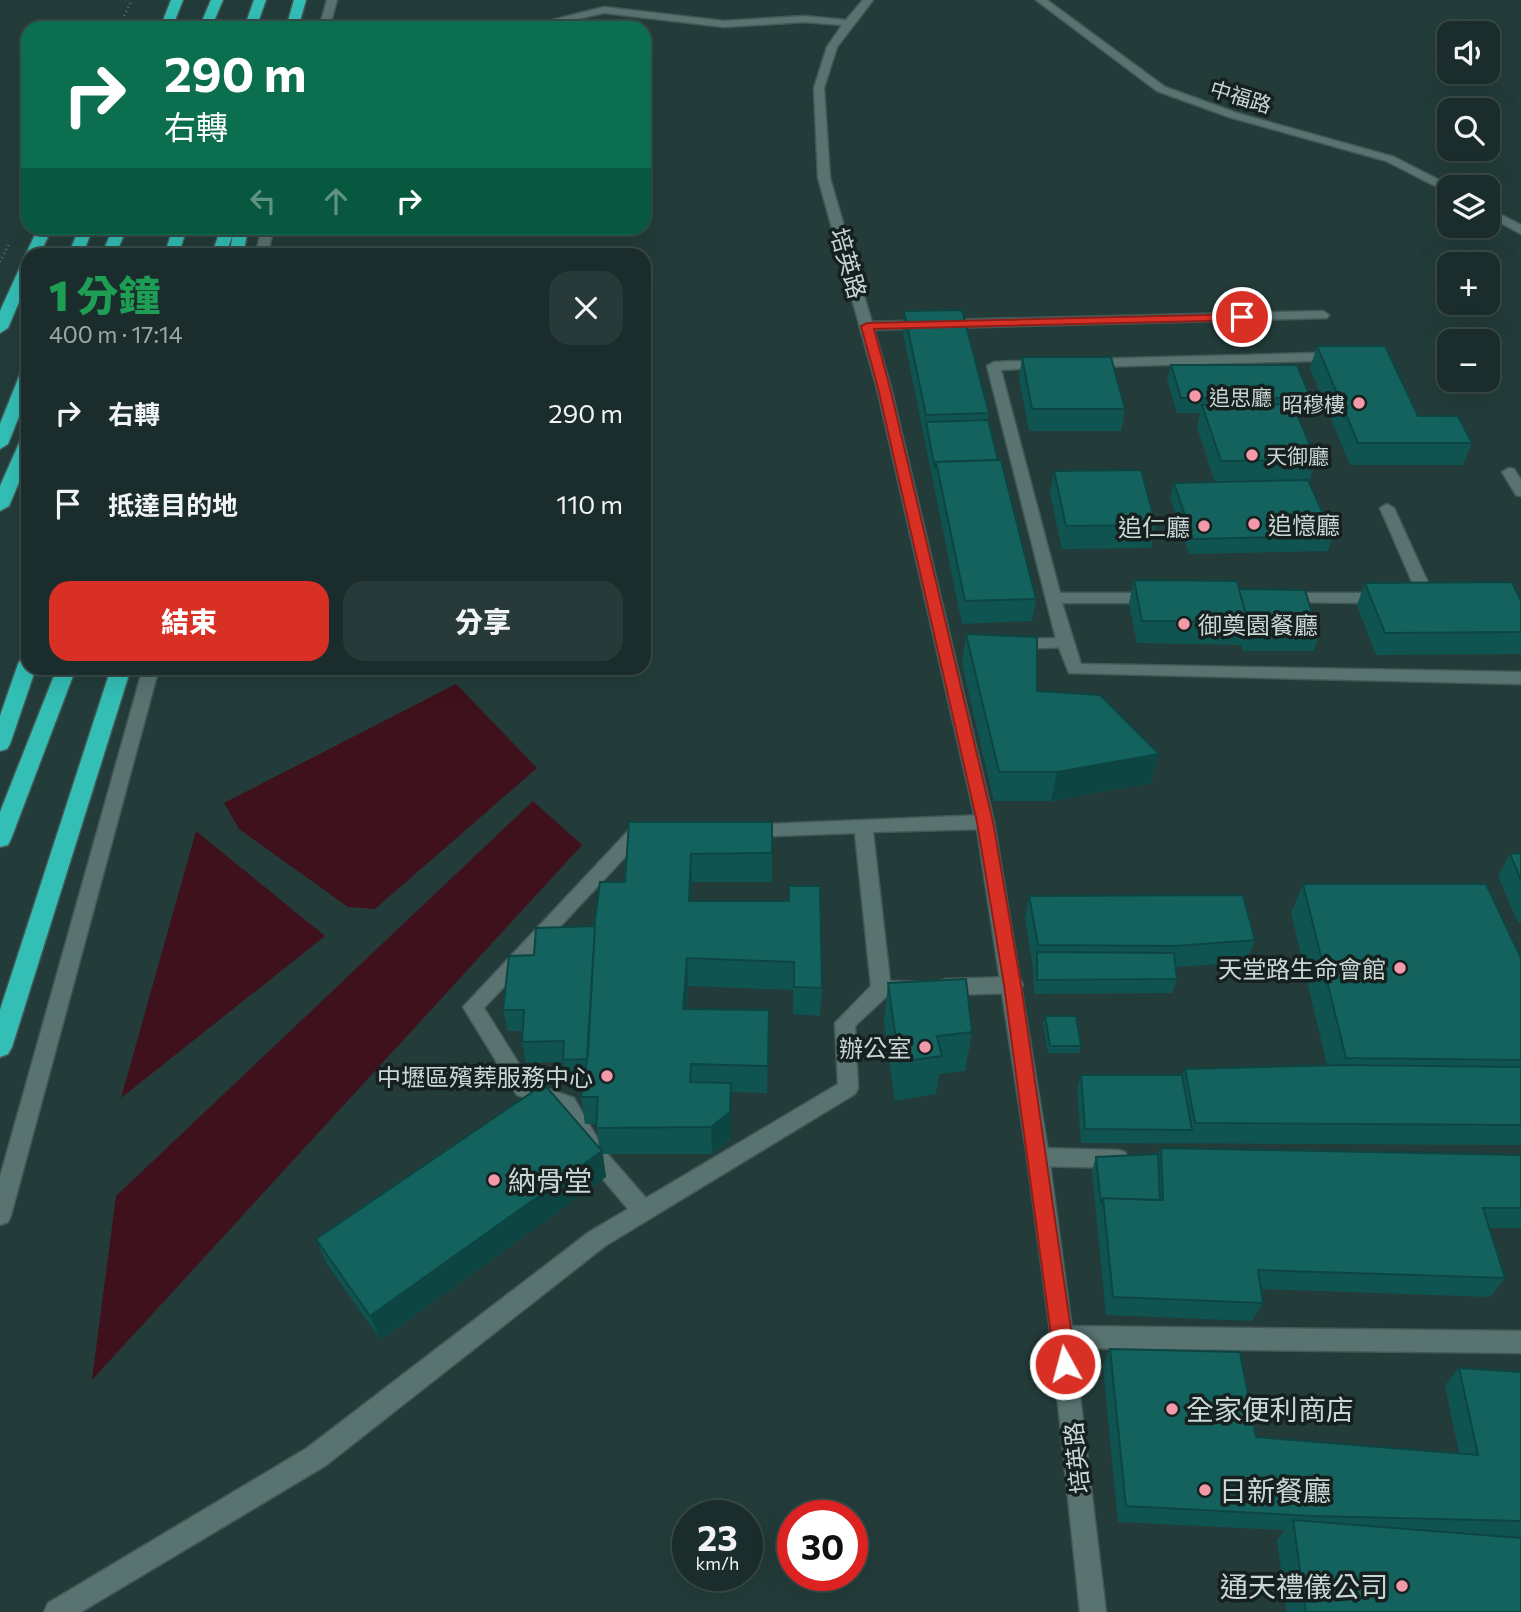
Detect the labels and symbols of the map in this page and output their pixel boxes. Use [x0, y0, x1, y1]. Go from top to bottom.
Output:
street label: 中福路 [1207, 75, 1275, 117]
street label: 培英路 [825, 224, 873, 302]
pin [1212, 287, 1272, 347]
place label: 追思廳 [1209, 384, 1272, 409]
marker: 追思廳 [1187, 388, 1203, 404]
place label: 昭穆樓 [1282, 391, 1345, 416]
marker: 昭穆樓 [1351, 395, 1367, 411]
place label: 天御廳 [1266, 443, 1329, 468]
marker: 天御廳 [1244, 447, 1260, 463]
place label: 追憶廳 [1268, 510, 1340, 539]
place label: 追仁廳 [1118, 512, 1190, 541]
marker: 追憶廳 [1246, 516, 1262, 532]
marker: 追仁廳 [1196, 518, 1212, 534]
place label: 御奠園餐廳 [1198, 610, 1318, 639]
marker: 御奠園餐廳 [1176, 616, 1192, 632]
place label: 天堂路生命會館 [1218, 954, 1386, 983]
marker: 天堂路生命會館 [1392, 960, 1408, 976]
place label: 辦公室 [839, 1033, 911, 1062]
marker: 辦公室 [917, 1039, 933, 1055]
place label: 中壢區殯葬服務中心 [377, 1062, 593, 1091]
marker: 中壢區殯葬服務中心 [599, 1068, 615, 1084]
place label: 納骨堂 [508, 1163, 592, 1197]
marker: 納骨堂 [486, 1172, 502, 1188]
position arrow [1028, 1327, 1102, 1401]
place label: 全家便利商店 [1186, 1392, 1354, 1426]
marker: 全家便利商店 [1164, 1401, 1180, 1417]
street label: 培英路 [1058, 1421, 1094, 1495]
place label: 日新餐廳 [1219, 1473, 1331, 1507]
marker: 日新餐廳 [1197, 1482, 1213, 1498]
speed limit sign: 30 [777, 1500, 868, 1591]
place label: 通天禮儀公司 [1220, 1569, 1388, 1603]
marker: 通天禮儀公司 [1394, 1578, 1410, 1594]

